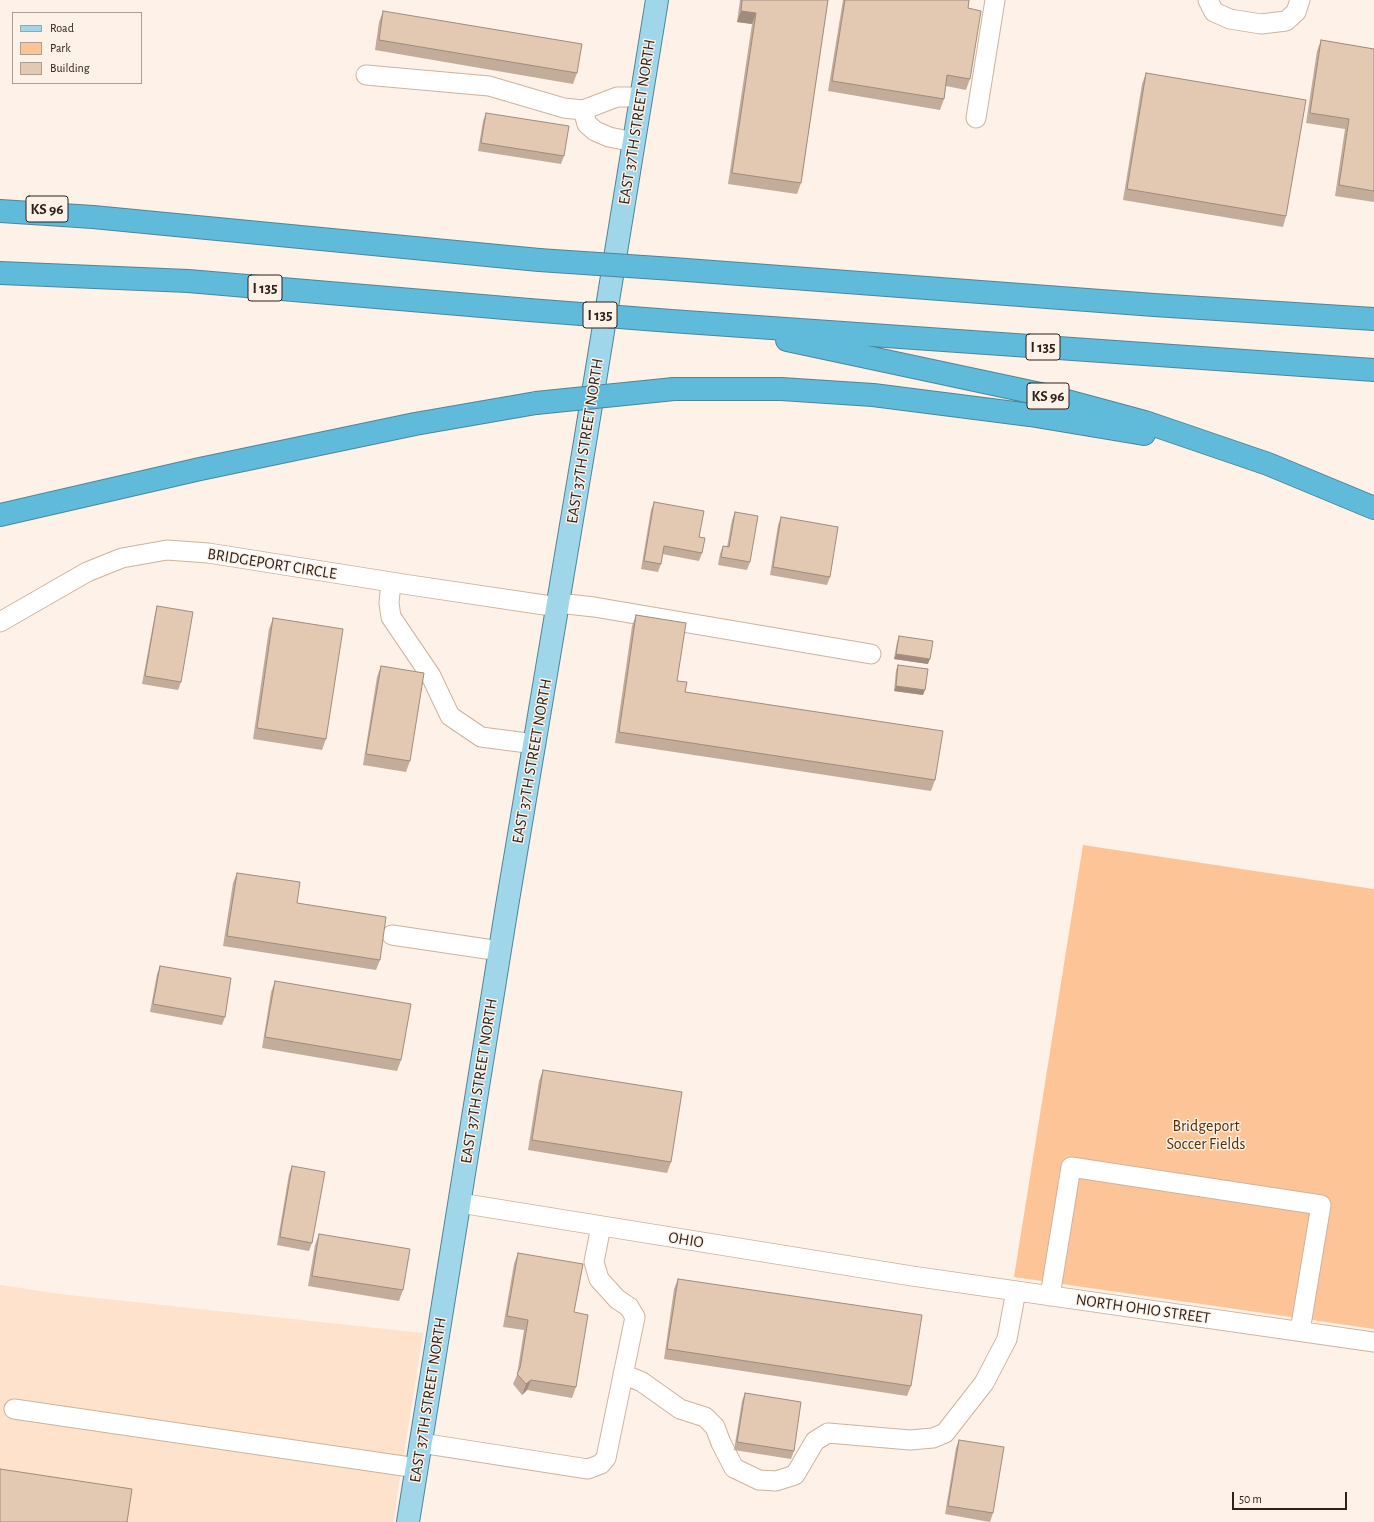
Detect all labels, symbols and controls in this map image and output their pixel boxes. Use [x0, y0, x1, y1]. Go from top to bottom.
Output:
legend [12, 12, 142, 84]
text: Road [50, 22, 74, 34]
street label: EAST 37TH STREET NORTH [614, 38, 660, 206]
text: Park [50, 42, 71, 54]
text: Building [50, 62, 90, 74]
road number: KS 96 [26, 196, 68, 222]
road number: I 135 [248, 275, 282, 301]
road number: I 135 [583, 302, 617, 328]
road number: I 135 [1026, 334, 1060, 360]
street label: EAST 37TH STREET NORTH [562, 357, 608, 525]
road number: KS 96 [1027, 383, 1069, 409]
street label: BRIDGEPORT CIRCLE [206, 544, 338, 584]
street label: EAST 37TH STREET NORTH [508, 677, 556, 845]
street label: EAST 37TH STREET NORTH [456, 997, 502, 1165]
park label: Bridgeport Soccer Fields [1167, 1116, 1245, 1154]
street label: OHIO [667, 1228, 705, 1252]
street label: NORTH OHIO STREET [1074, 1290, 1212, 1328]
street label: EAST 37TH STREET NORTH [405, 1316, 451, 1484]
scale bar [1234, 1484, 1349, 1510]
text: 50 m [1239, 1493, 1262, 1505]

